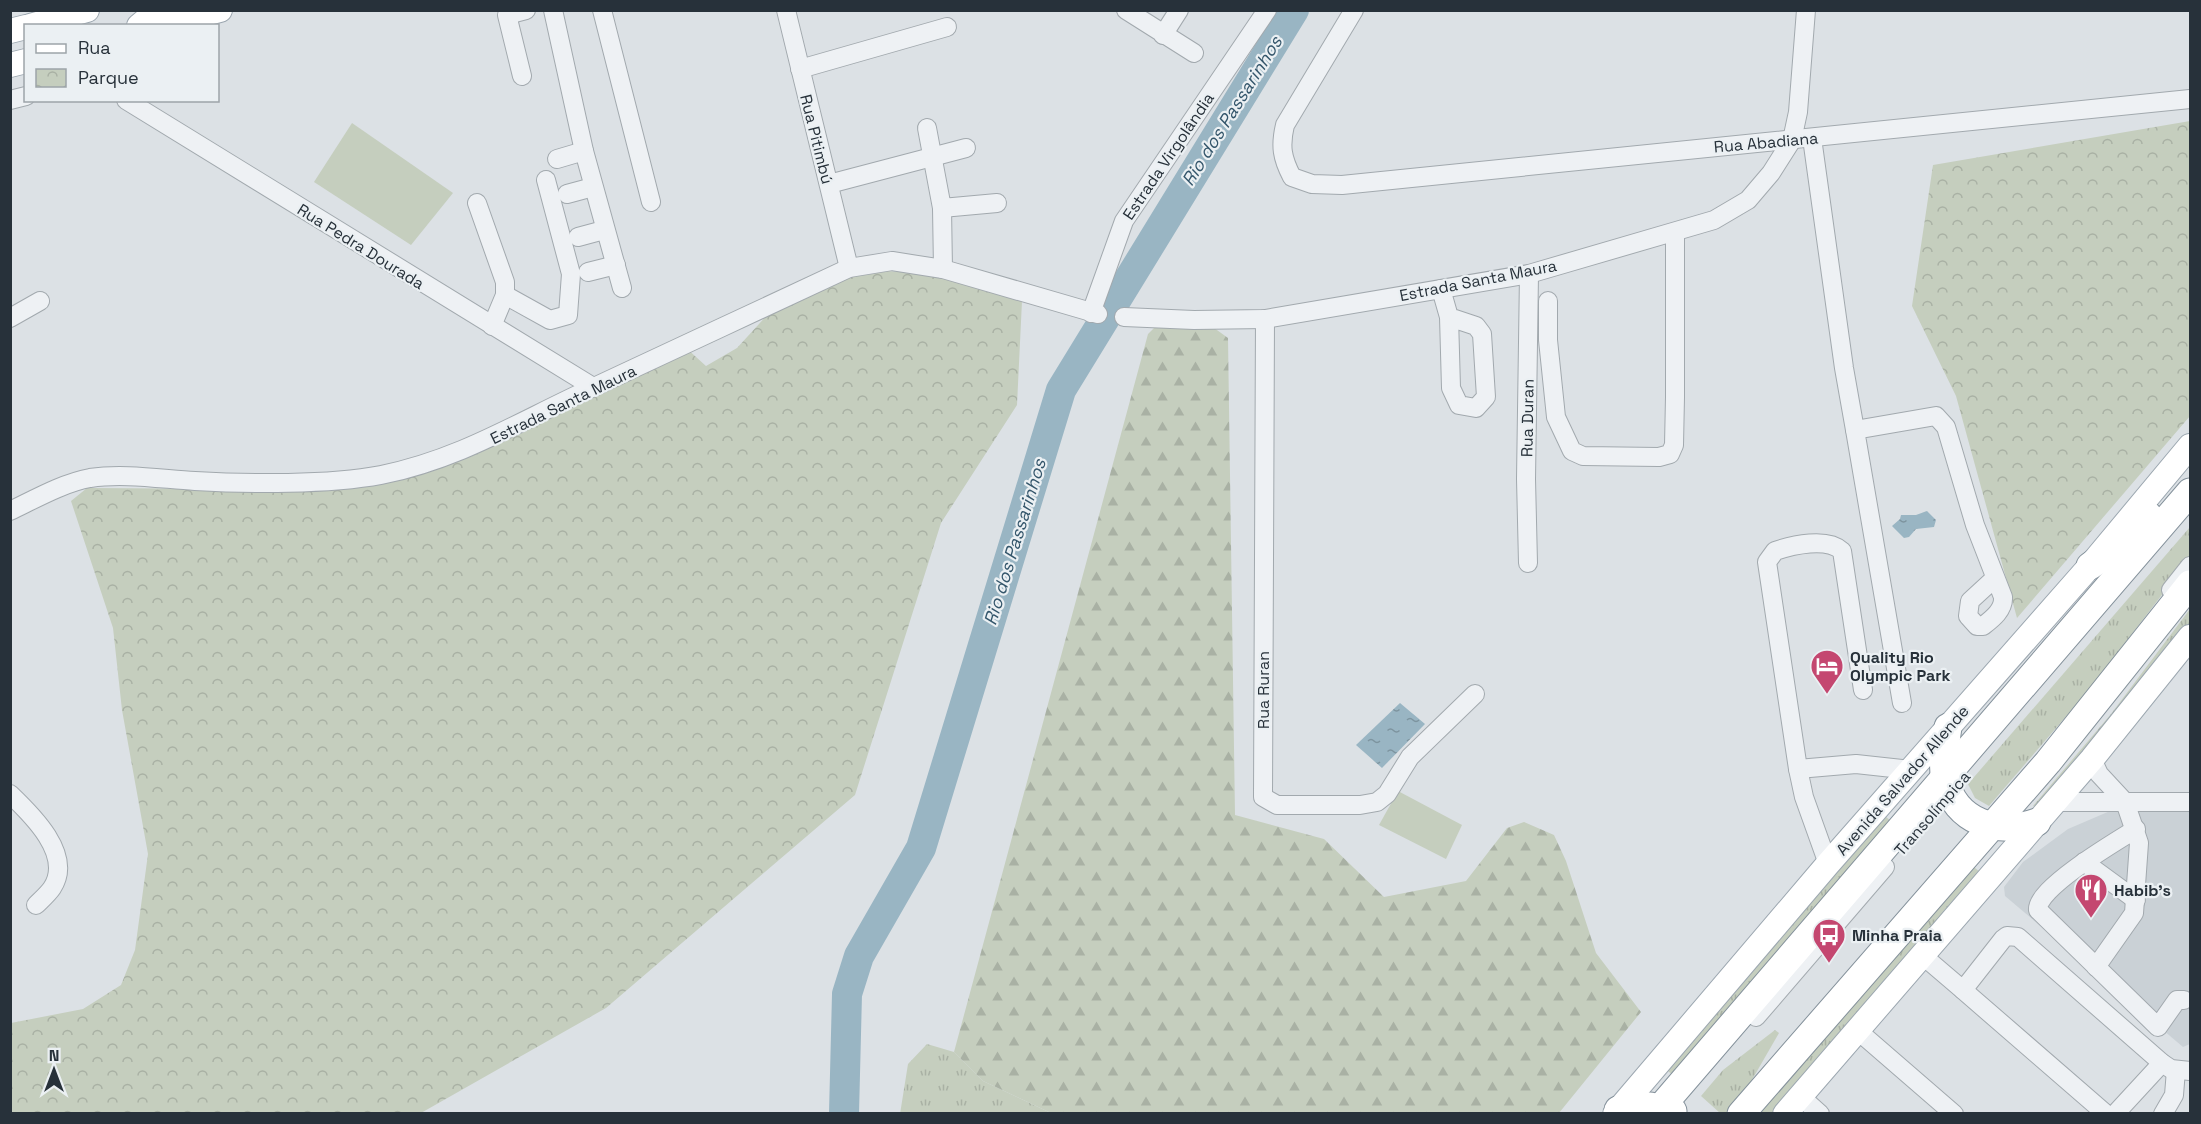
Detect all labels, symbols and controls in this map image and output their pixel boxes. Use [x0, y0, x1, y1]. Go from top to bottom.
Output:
legend [24, 24, 219, 102]
water label: Rio dos Passarinhos [1176, 31, 1287, 190]
text: Rua [78, 36, 111, 59]
text: Parque [78, 66, 139, 89]
street label: Estrada Virgolândia [1118, 89, 1219, 224]
street label: Rua Pitimbú [795, 92, 838, 186]
street label: Rua Abadiana [1713, 127, 1819, 158]
street label: Rua Pedra Dourada [293, 199, 428, 294]
street label: Estrada Santa Maura [1398, 255, 1559, 306]
street label: Estrada Santa Maura [487, 360, 640, 449]
street label: Rua Duran [1516, 379, 1539, 457]
water label: Rio dos Passarinhos [978, 456, 1051, 628]
place label: Quality Rio Olympic Park [1850, 647, 1951, 686]
hotel icon: Quality Rio Olympic Park [1809, 648, 1845, 695]
street label: Rua Ruran [1253, 651, 1274, 729]
street label: Avenida Salvador Allende [1831, 701, 1973, 860]
street label: Transolímpica [1890, 766, 1975, 860]
restaurant icon: Habib's [2073, 872, 2109, 919]
place label: Habib's [2114, 880, 2171, 901]
bus stop icon: Minha Praia [1811, 917, 1847, 964]
place label: Minha Praia [1852, 925, 1942, 946]
north arrow [24, 1040, 84, 1100]
text: N [49, 1045, 59, 1066]

